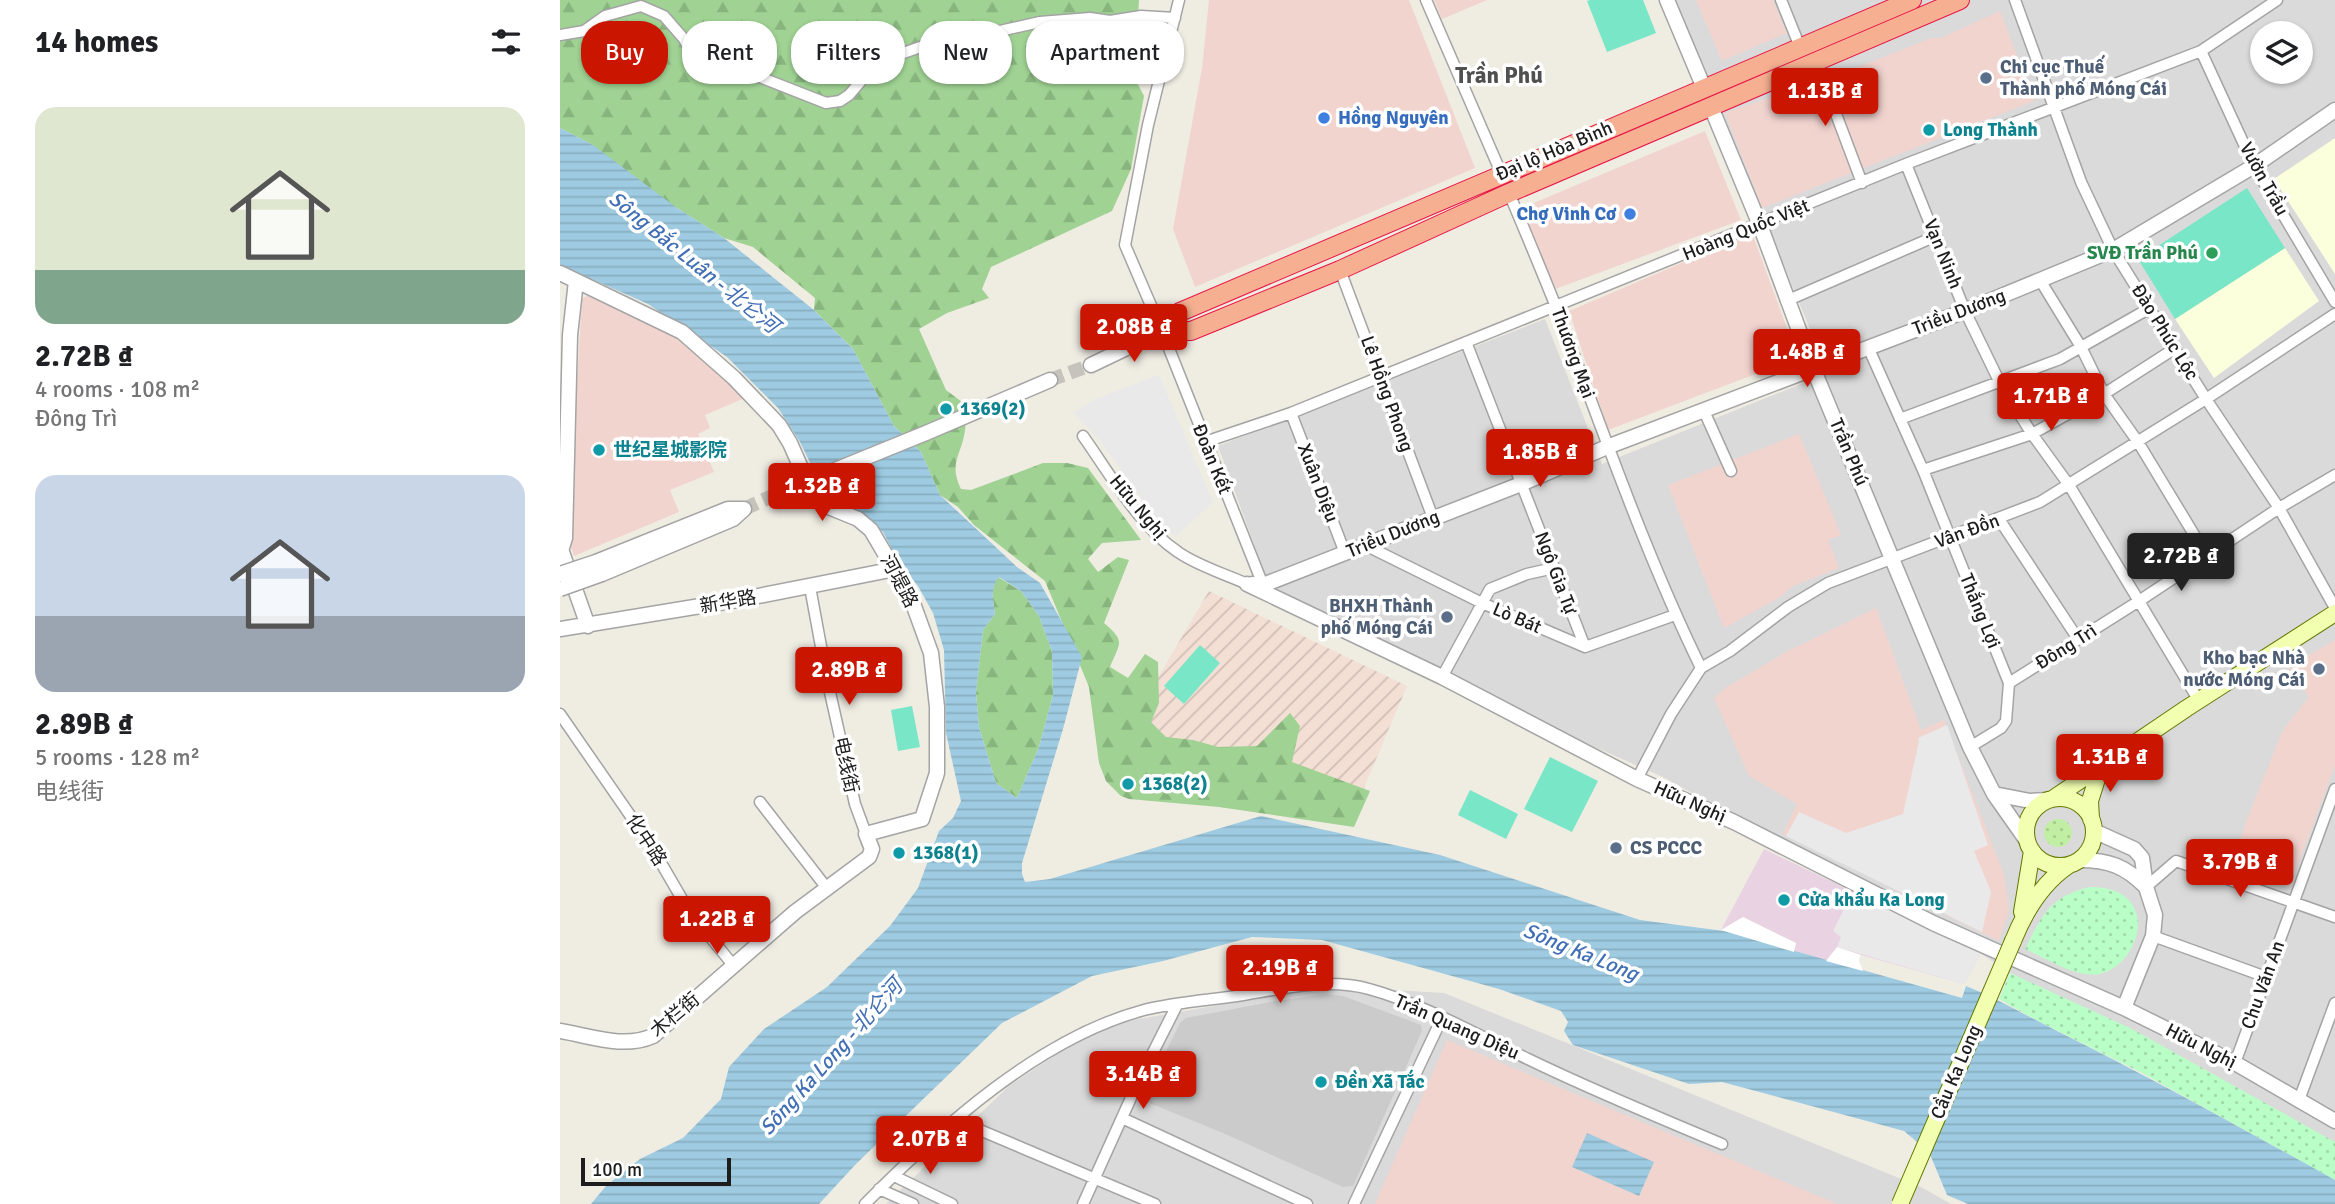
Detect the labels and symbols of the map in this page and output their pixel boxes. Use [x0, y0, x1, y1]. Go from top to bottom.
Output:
place label: Chi cục Thuế Thành phố Móng Cái [2000, 54, 2167, 101]
district label: Trần Phú [1455, 61, 1543, 90]
pin: 1.13B ₫ [1760, 68, 1890, 128]
marker: Chi cục Thuế Thành phố Móng Cái [1978, 70, 1994, 86]
place label: Hồng Nguyên [1338, 105, 1449, 130]
marker: Hồng Nguyên [1316, 110, 1332, 126]
street label: Đại lộ Hòa Bình [1492, 116, 1616, 186]
place label: Long Thành [1943, 118, 2038, 142]
marker: Long Thành [1921, 122, 1937, 138]
street label: Vườn Trầu [2234, 138, 2294, 220]
water label: Sông Bắc Luân - 北仑河 [604, 185, 787, 341]
street label: Hoàng Quốc Việt [1679, 193, 1813, 266]
place label: Chợ Vinh Cơ [1516, 202, 1617, 226]
marker: Chợ Vinh Cơ [1622, 206, 1638, 222]
street label: Vạn Ninh [1918, 216, 1968, 292]
place label: SVĐ Trần Phú [2087, 240, 2198, 265]
marker: SVĐ Trần Phú [2204, 245, 2220, 261]
street label: Đào Phúc Lộc [2126, 279, 2204, 385]
street label: Triều Dương [1909, 283, 2009, 341]
pin: 2.08B ₫ [1069, 304, 1199, 364]
street label: Thương Mại [1546, 304, 1600, 402]
pin: 1.48B ₫ [1742, 330, 1872, 389]
street label: Lê Hồng Phong [1355, 333, 1419, 455]
pin: 1.71B ₫ [1986, 374, 2116, 433]
place label: 1369(2) [960, 397, 1026, 421]
marker: 1369(2) [938, 401, 954, 417]
street label: Trần Phú [1824, 415, 1874, 489]
street label: Đoàn Kết [1187, 420, 1237, 498]
pin: 1.85B ₫ [1475, 430, 1605, 489]
place label: 世纪星城影院 [613, 438, 727, 462]
street label: Xuân Diệu [1292, 440, 1344, 526]
marker: 世纪星城影院 [591, 442, 607, 458]
pin: 1.32B ₫ [757, 463, 887, 523]
street label: Hữu Nghị [1104, 470, 1172, 544]
street label: Triều Dương [1343, 505, 1443, 563]
street label: Vân Đồn [1931, 508, 2003, 554]
street label: Ngô Gia Tự [1529, 528, 1583, 618]
pin: 2.72B ₫ [2116, 534, 2246, 593]
street label: 河堤路 [875, 550, 923, 612]
street label: Thắng Lợi [1954, 570, 2006, 652]
street label: 新华路 [698, 585, 758, 619]
place label: BHXH Thành phố Móng Cái [1321, 594, 1433, 640]
street label: Lò Bát [1489, 597, 1546, 639]
marker: BHXH Thành phố Móng Cái [1439, 609, 1455, 625]
street label: Đông Trì [2031, 619, 2101, 675]
place label: Kho bạc Nhà nước Móng Cái [2183, 646, 2305, 692]
pin: 2.89B ₫ [784, 648, 914, 707]
marker: Kho bạc Nhà nước Móng Cái [2311, 661, 2327, 677]
pin: 1.31B ₫ [2045, 734, 2175, 794]
street label: 电线街 [828, 735, 864, 795]
place label: 1368(2) [1142, 772, 1208, 796]
street label: Hữu Nghị [1650, 775, 1730, 829]
marker: 1368(2) [1120, 776, 1136, 792]
street label: 化中路 [620, 810, 672, 870]
place label: CS PCCC [1630, 836, 1703, 860]
pin: 3.79B ₫ [2175, 839, 2305, 899]
marker: CS PCCC [1608, 840, 1624, 856]
place label: 1368(1) [913, 841, 979, 865]
marker: 1368(1) [891, 845, 907, 861]
place label: Cửa khẩu Ka Long [1798, 887, 1945, 912]
marker: Cửa khẩu Ka Long [1776, 892, 1792, 908]
pin: 1.22B ₫ [652, 897, 782, 956]
water label: Sông Ka Long [1520, 917, 1644, 988]
street label: Chu Văn An [2236, 937, 2290, 1033]
pin: 2.19B ₫ [1215, 946, 1345, 1005]
water label: Sông Ka Long - 北仑河 [754, 971, 911, 1140]
street label: 木栏街 [645, 987, 705, 1043]
street label: Trần Quang Diệu [1391, 989, 1523, 1065]
street label: Hữu Nghị [2161, 1018, 2241, 1074]
street label: Cầu Ka Long [1925, 1021, 1987, 1123]
pin: 3.14B ₫ [1078, 1052, 1208, 1111]
place label: Đền Xã Tắc [1335, 1069, 1424, 1094]
marker: Đền Xã Tắc [1313, 1074, 1329, 1090]
pin: 2.07B ₫ [865, 1116, 995, 1176]
scale bar [581, 1155, 732, 1187]

